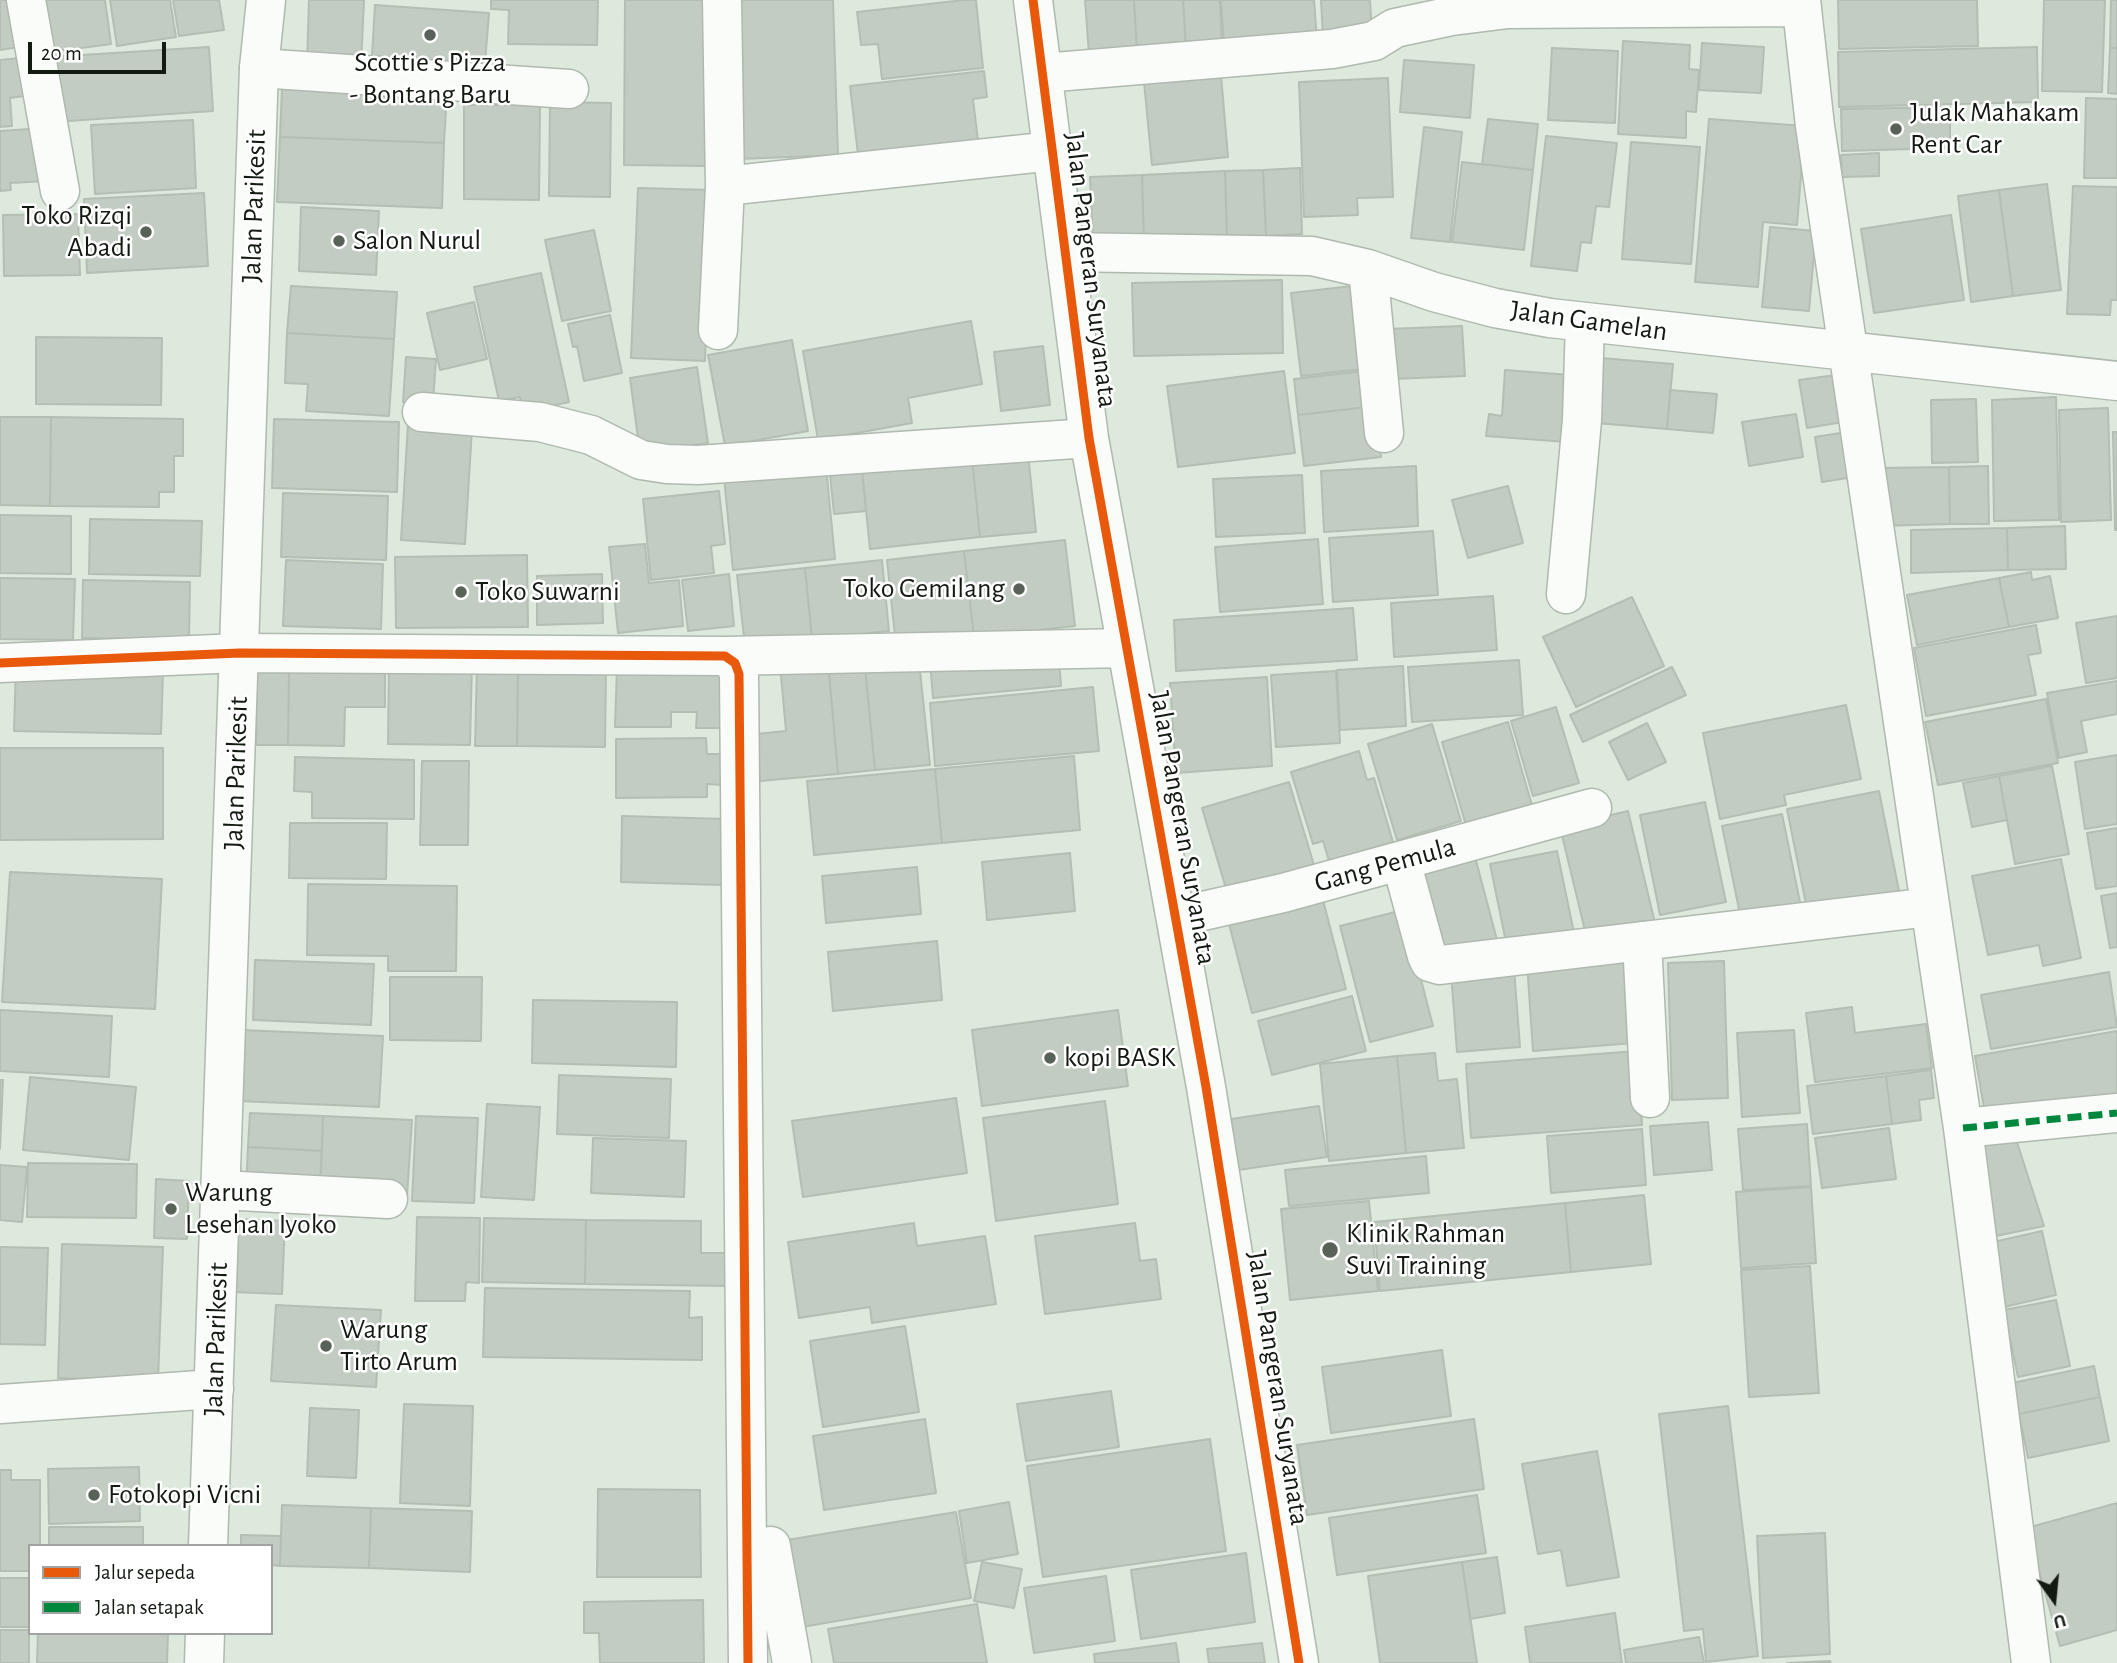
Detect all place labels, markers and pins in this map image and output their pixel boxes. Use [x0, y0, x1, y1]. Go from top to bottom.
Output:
marker: Scottie s Pizza - Bontang Baru [422, 27, 438, 43]
place label: Scottie s Pizza - Bontang Baru [349, 46, 511, 112]
place label: Julak Mahakam Rent Car [1910, 96, 2079, 162]
marker: Julak Mahakam Rent Car [1888, 121, 1904, 137]
place label: Toko Rizqi Abadi [21, 199, 132, 265]
marker: Toko Rizqi Abadi [138, 224, 154, 240]
place label: Salon Nurul [353, 224, 481, 258]
marker: Salon Nurul [331, 233, 347, 249]
place label: Toko Gemilang [843, 572, 1005, 606]
place label: Toko Suwarni [475, 575, 620, 609]
marker: Toko Gemilang [1011, 581, 1027, 597]
marker: Toko Suwarni [453, 584, 469, 600]
place label: kopi BASK [1064, 1041, 1175, 1075]
marker: kopi BASK [1042, 1050, 1058, 1066]
place label: Warung Lesehan Iyoko [185, 1176, 337, 1242]
marker: Warung Lesehan Iyoko [163, 1201, 179, 1217]
place label: Klinik Rahman Suvi Training [1346, 1217, 1505, 1283]
marker: Klinik Rahman Suvi Training [1320, 1240, 1340, 1260]
place label: Warung Tirto Arum [340, 1313, 458, 1379]
marker: Warung Tirto Arum [318, 1338, 334, 1354]
place label: Fotokopi Vicni [108, 1478, 261, 1512]
marker: Fotokopi Vicni [86, 1487, 102, 1503]

